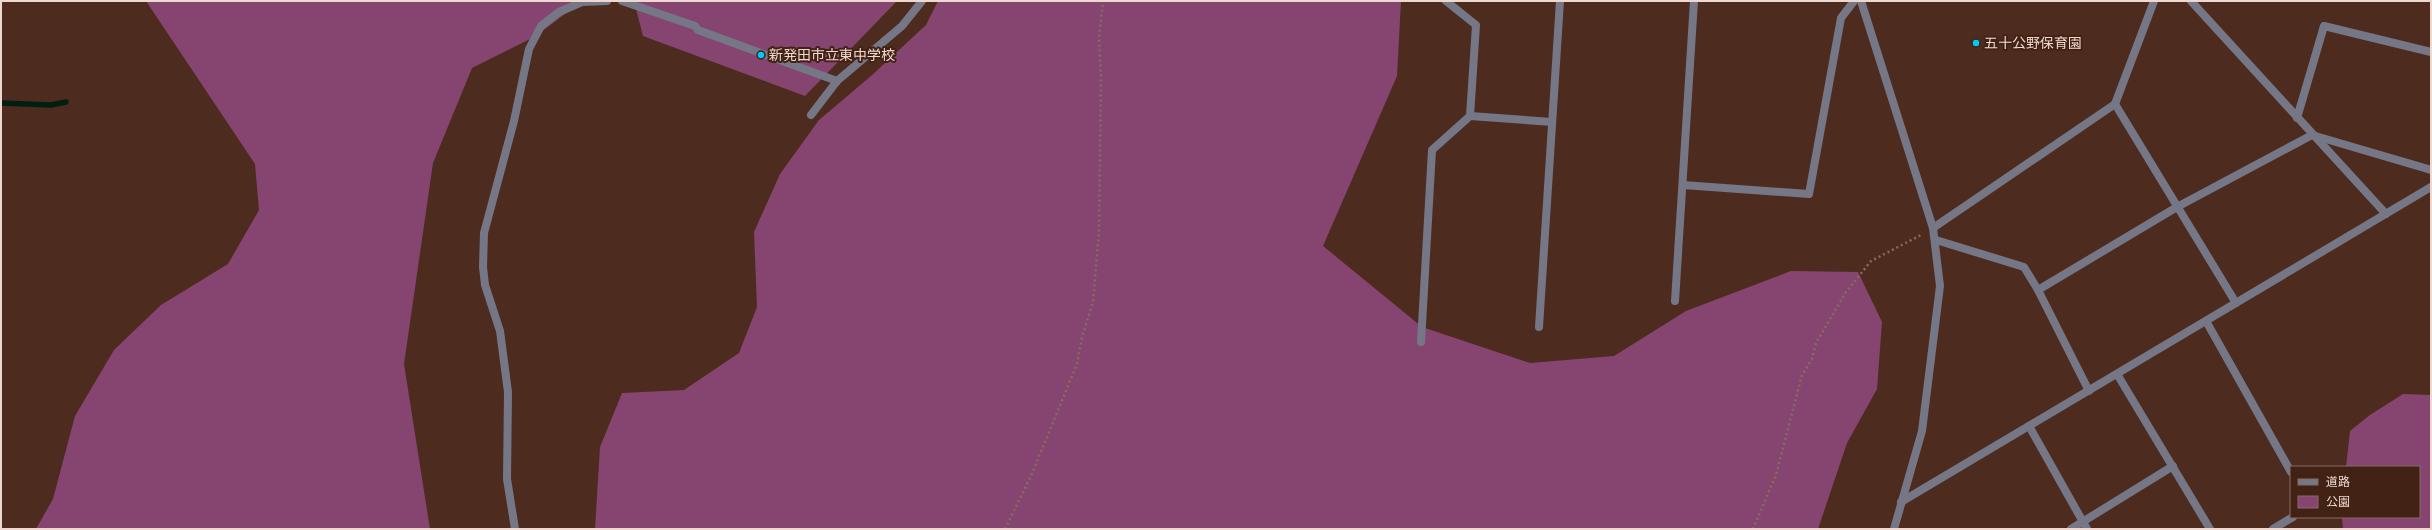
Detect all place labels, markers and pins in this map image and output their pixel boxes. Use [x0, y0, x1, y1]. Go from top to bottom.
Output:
place label: 五十公野保育園 [1984, 35, 2082, 51]
marker: 五十公野保育園 [1971, 38, 1981, 48]
place label: 新発田市立東中学校 [769, 47, 895, 63]
marker: 新発田市立東中学校 [756, 50, 766, 60]

